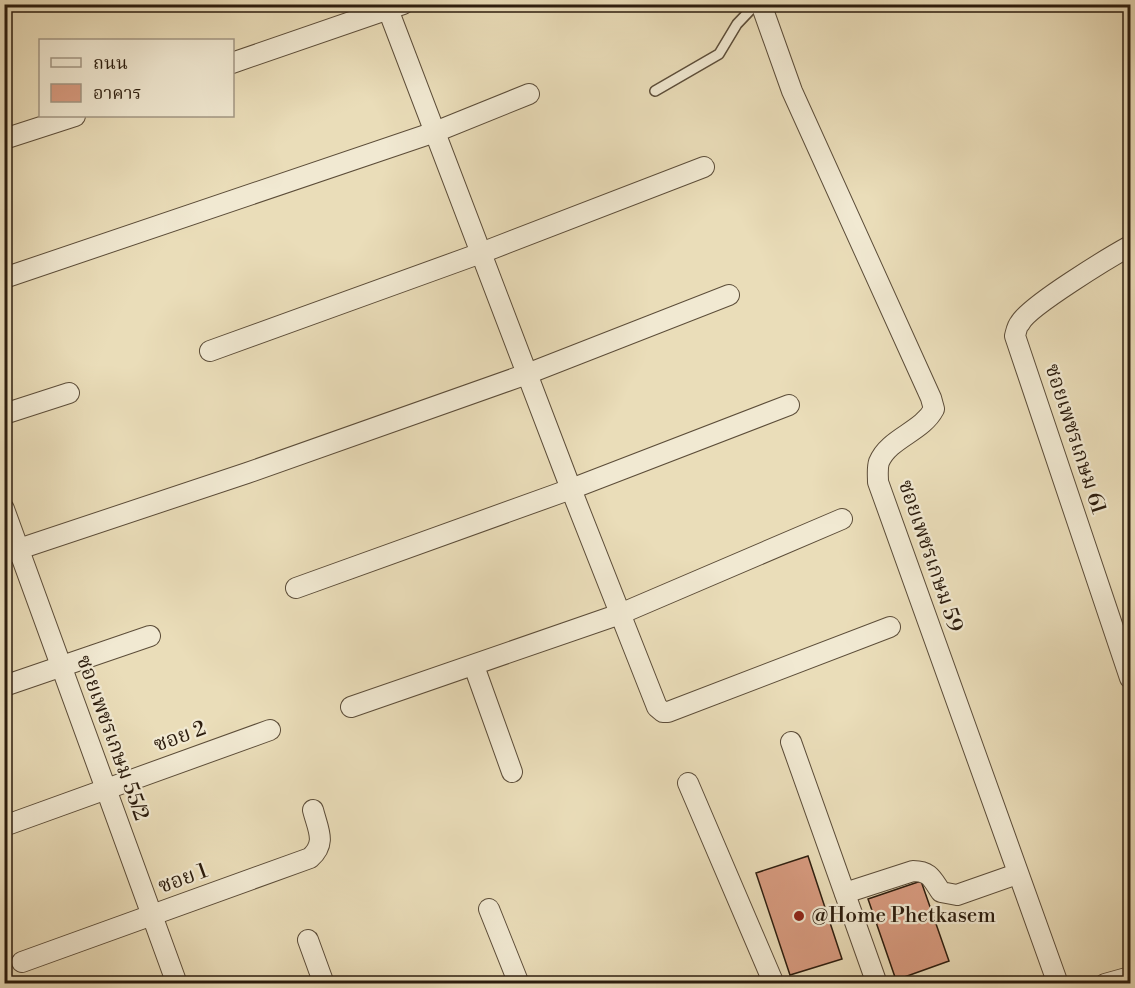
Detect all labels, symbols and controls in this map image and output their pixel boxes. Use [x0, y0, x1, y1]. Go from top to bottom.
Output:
legend [39, 39, 234, 117]
text: ถนน [93, 52, 128, 75]
text: อาคาร [93, 82, 142, 105]
street label: ซอยเพชรเกษม 61 [1039, 361, 1111, 517]
street label: ซอยเพชรเกษม 59 [892, 476, 968, 636]
street label: ซอยเพชรเกษม 55/2 [70, 652, 154, 824]
street label: ซอย 2 [150, 716, 210, 758]
street label: ซอย 1 [155, 858, 211, 900]
place label: @Home Phetkasem [811, 903, 996, 929]
marker: @Home Phetkasem [792, 909, 806, 923]

